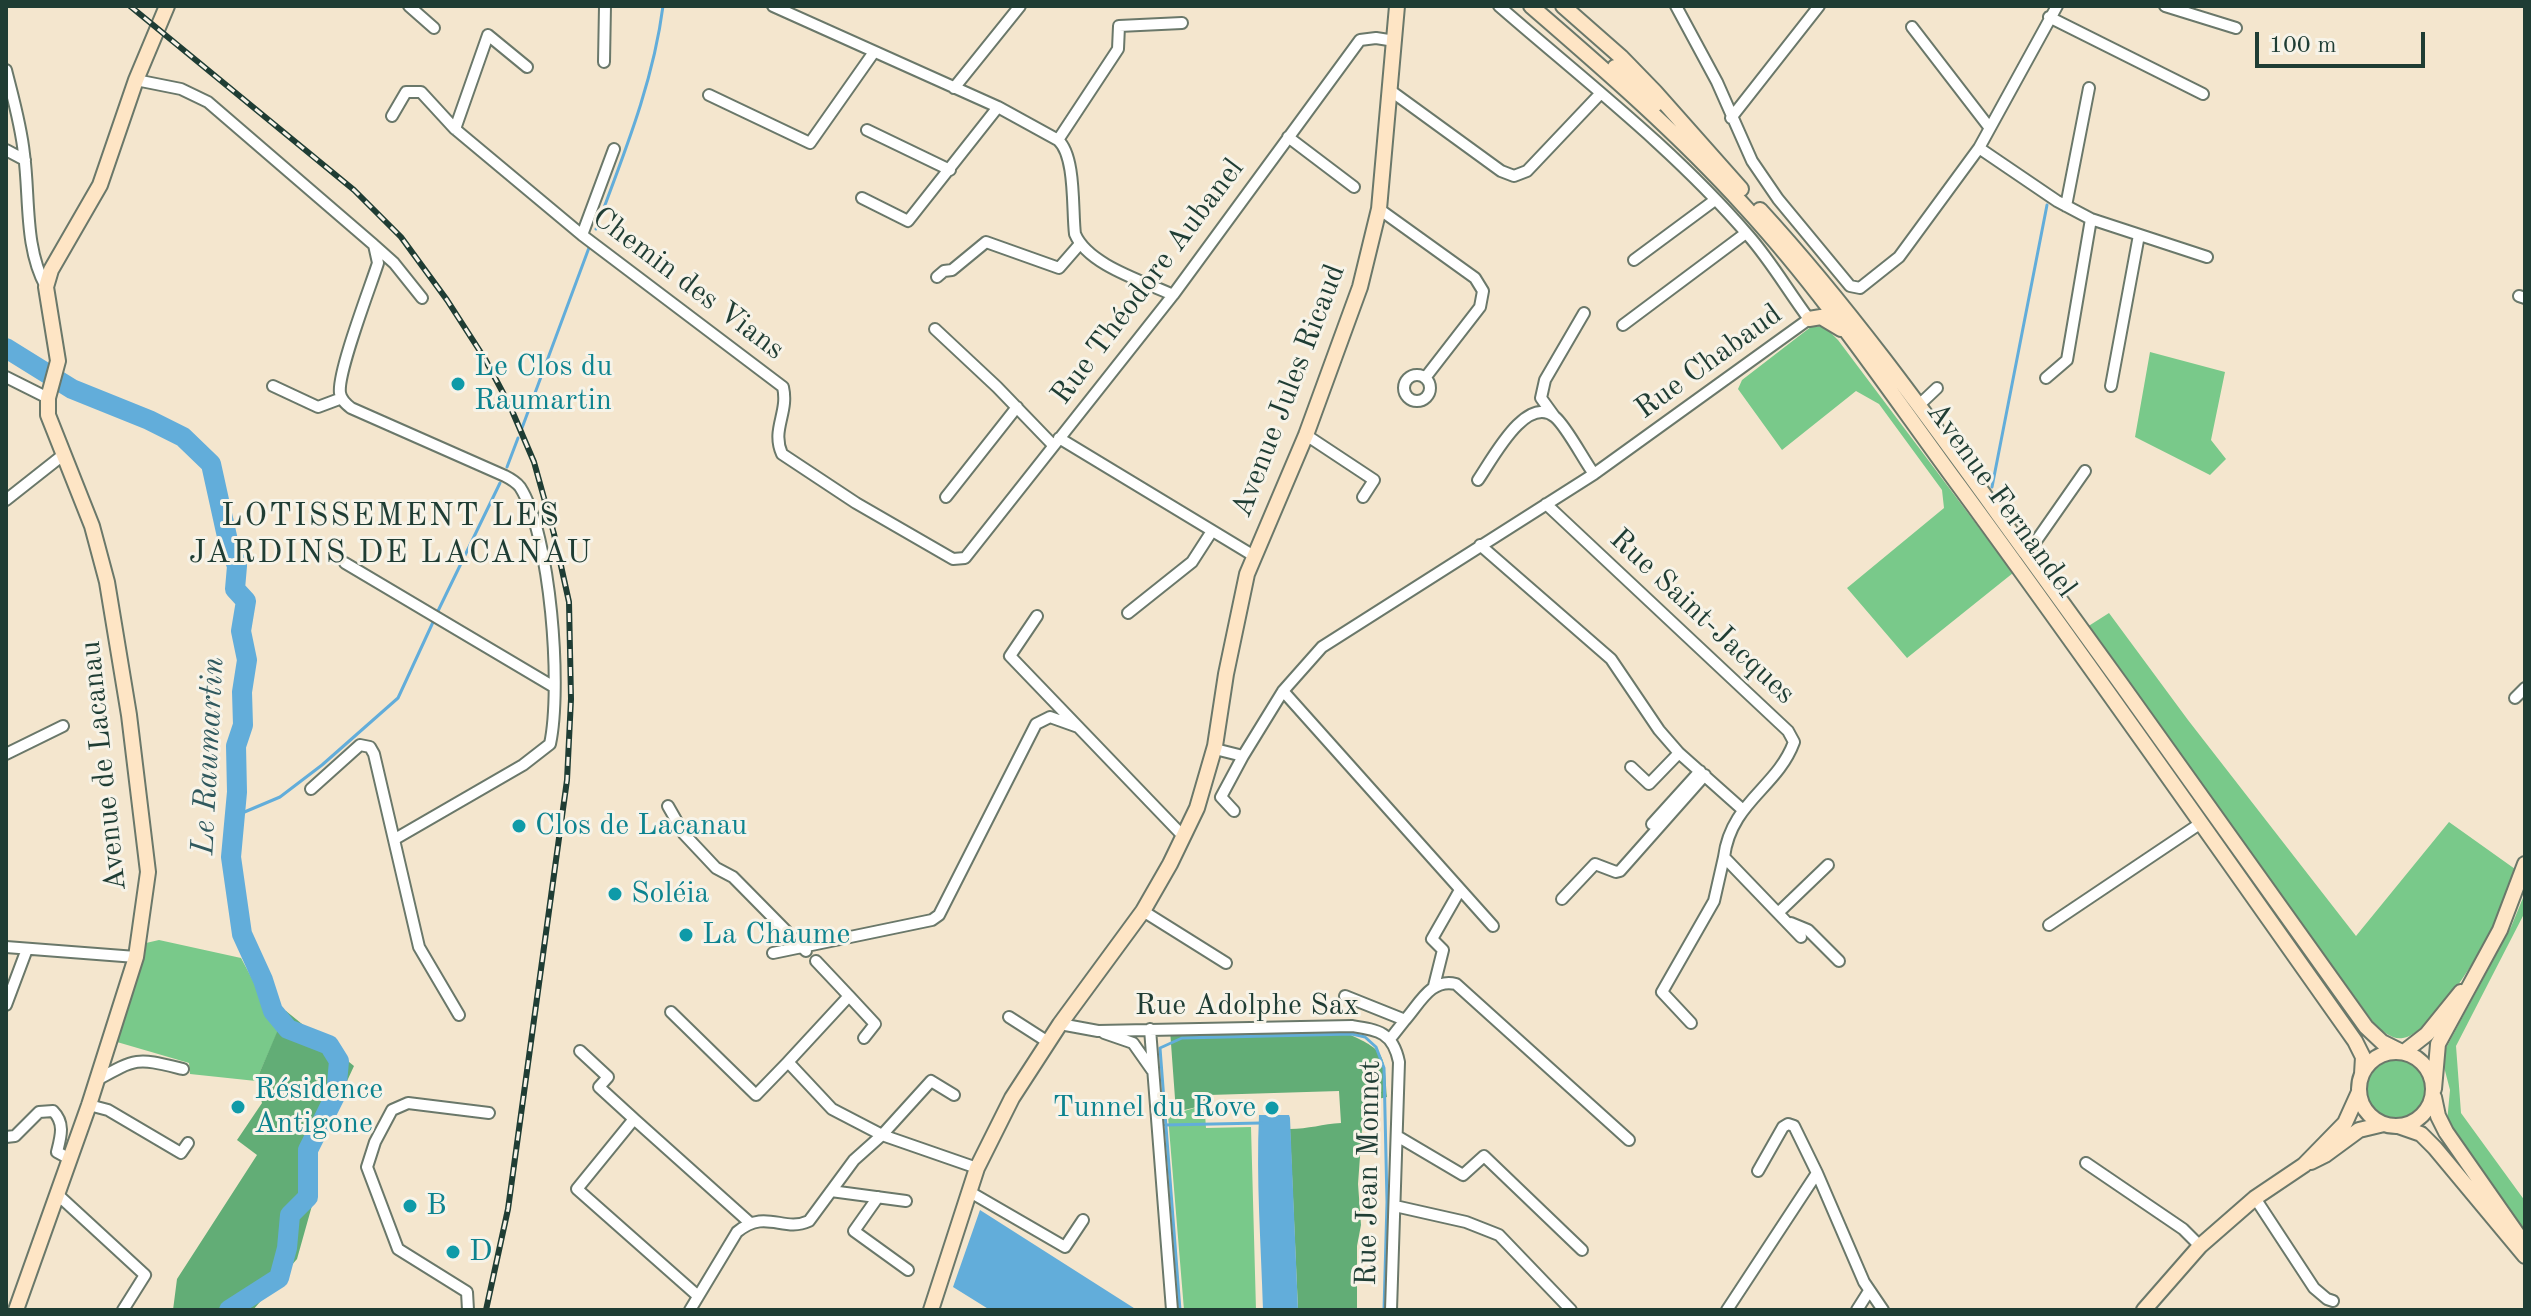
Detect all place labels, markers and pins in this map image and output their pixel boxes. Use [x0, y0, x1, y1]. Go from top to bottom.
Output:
place label: Le Clos du Raumartin [474, 349, 612, 420]
marker: Le Clos du Raumartin [449, 375, 467, 393]
place label: Clos de Lacanau [535, 808, 747, 844]
marker: Clos de Lacanau [510, 817, 528, 835]
place label: Soléia [631, 876, 709, 912]
marker: Soléia [606, 885, 624, 903]
place label: La Chaume [702, 917, 850, 953]
marker: La Chaume [677, 926, 695, 944]
place label: Résidence Antigone [254, 1072, 383, 1142]
place label: Tunnel du Rove [1052, 1090, 1256, 1126]
marker: Résidence Antigone [229, 1098, 247, 1116]
marker: Tunnel du Rove [1263, 1099, 1281, 1117]
place label: B [426, 1188, 447, 1224]
marker: B [401, 1197, 419, 1215]
place label: D [469, 1234, 492, 1270]
marker: D [444, 1243, 462, 1261]

